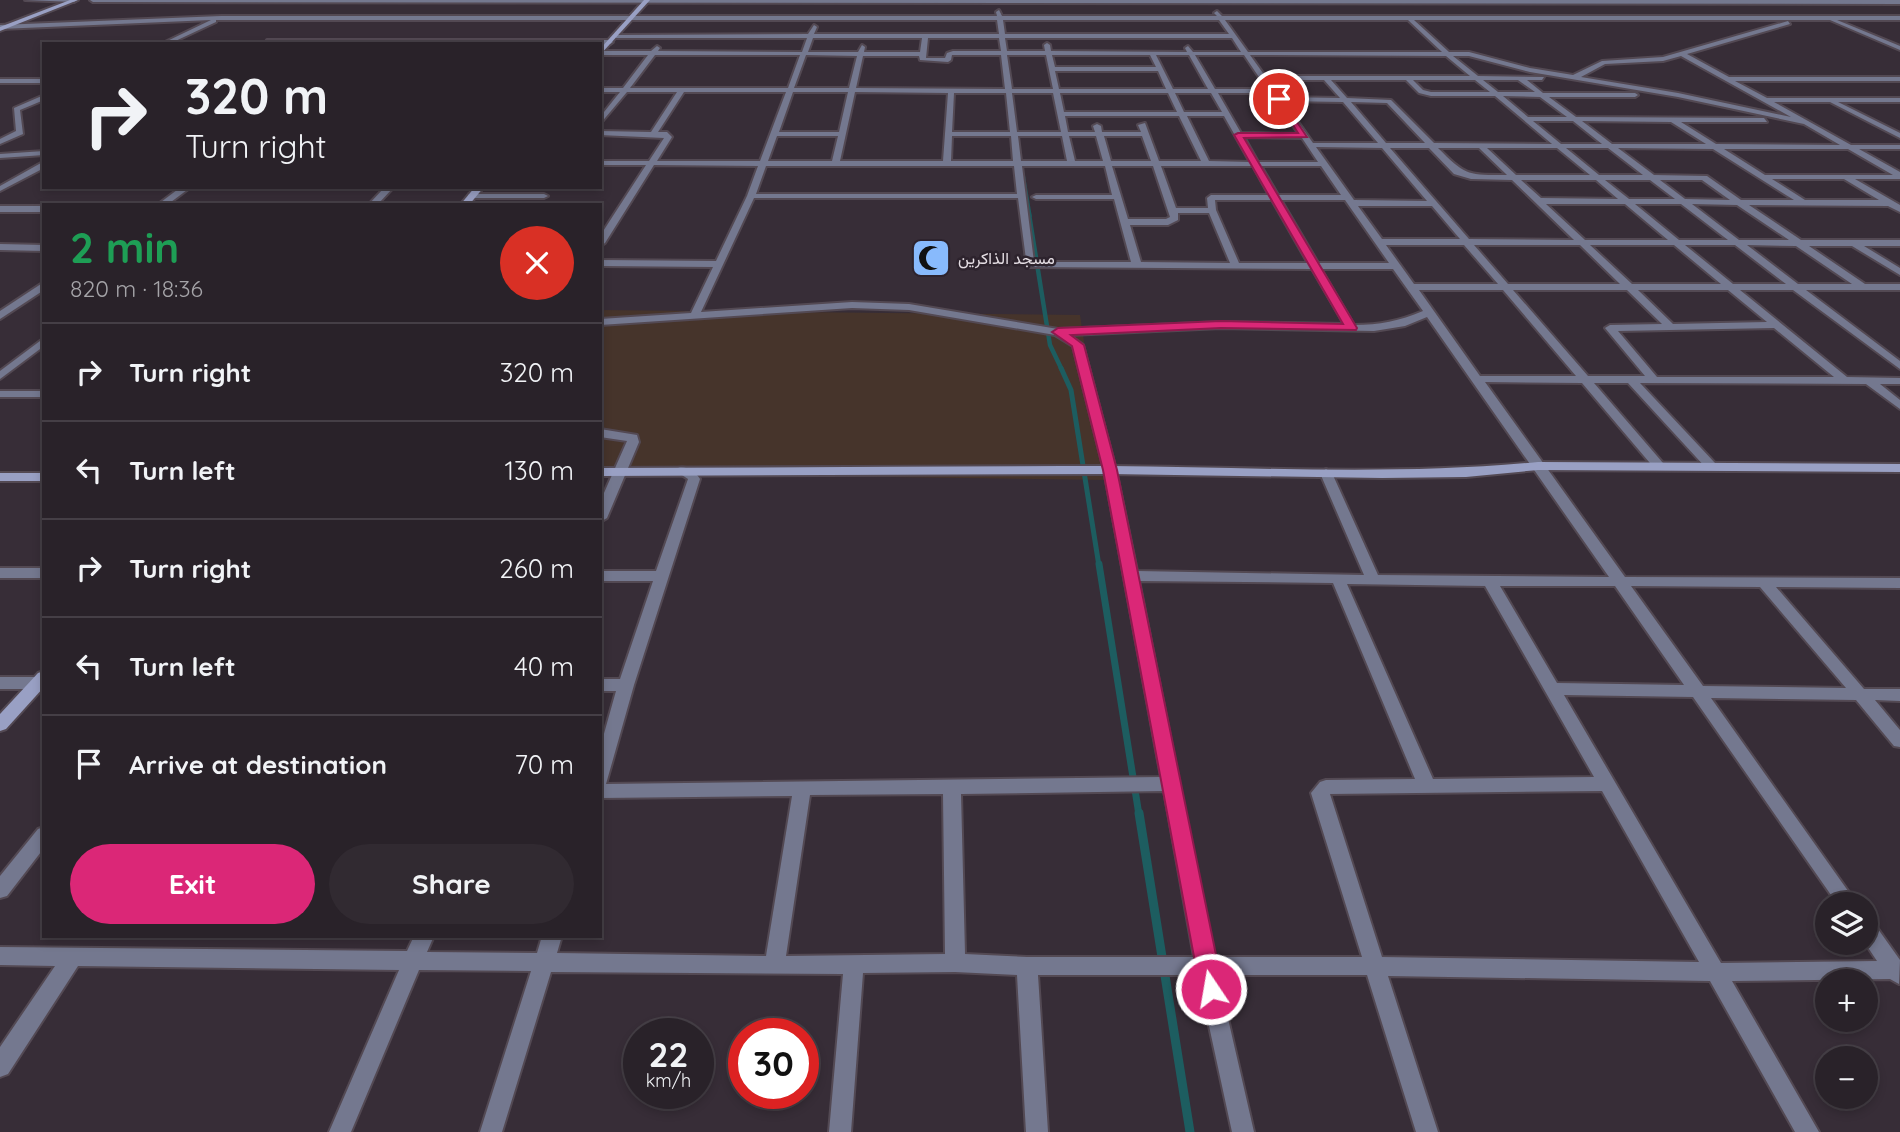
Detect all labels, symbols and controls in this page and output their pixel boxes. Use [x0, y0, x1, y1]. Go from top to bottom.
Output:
text: 320 m [185, 65, 328, 126]
pin [1249, 69, 1309, 129]
icon: right [70, 70, 161, 161]
icon: arrive [1260, 80, 1298, 118]
text: Turn right [185, 126, 326, 166]
text: 2 min [70, 221, 179, 274]
button: close [500, 226, 574, 300]
mosque icon: مسجد الذاكرين [910, 237, 952, 279]
place label: مسجد الذاكرين [958, 248, 1055, 269]
text: 820 m · 18:36 [70, 274, 203, 303]
icon: right [70, 353, 108, 391]
text: Turn right [129, 356, 251, 389]
text: 320 m [500, 356, 574, 389]
icon: left [70, 451, 108, 489]
text: Turn left [129, 454, 236, 487]
text: 130 m [504, 454, 574, 487]
icon: right [70, 549, 108, 587]
text: Turn right [129, 552, 251, 585]
text: 260 m [499, 552, 574, 585]
icon: left [70, 647, 108, 685]
text: Turn left [129, 650, 236, 683]
text: 40 m [514, 650, 574, 683]
icon: arrive [70, 745, 108, 783]
text: Arrive at destination [129, 748, 387, 781]
text: 70 m [514, 748, 574, 781]
button: Exit [70, 844, 315, 924]
button: Share [329, 844, 574, 924]
map controls [1815, 892, 1878, 1109]
button: layers [1815, 892, 1878, 955]
position arrow [1174, 952, 1248, 1026]
button: + [1815, 969, 1878, 1032]
speed limit sign: 30 [728, 1018, 819, 1109]
text: 22 [649, 1032, 688, 1076]
button: − [1815, 1046, 1878, 1109]
text: km/h [646, 1069, 691, 1092]

